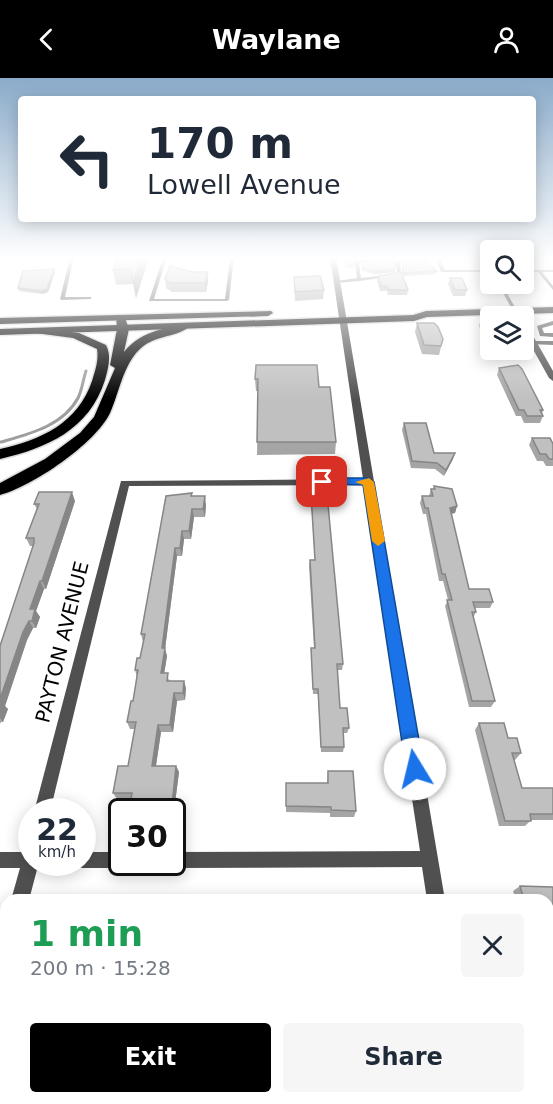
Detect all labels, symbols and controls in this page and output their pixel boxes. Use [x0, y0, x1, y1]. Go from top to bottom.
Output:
icon: back [30, 23, 63, 56]
icon: person [490, 23, 523, 56]
text: Waylane [212, 24, 341, 55]
text: 170 m [147, 119, 293, 168]
icon: left [48, 120, 126, 198]
text: Lowell Avenue [147, 169, 341, 200]
map controls [480, 240, 534, 360]
button: search [480, 240, 534, 294]
button: layers [480, 306, 534, 360]
pin [296, 456, 347, 507]
icon: arrive [305, 465, 338, 498]
street label: PAYTON AVENUE [30, 559, 94, 725]
position arrow [383, 737, 447, 801]
speed limit sign: 30 [108, 798, 186, 876]
text: 22 [36, 812, 78, 847]
text: km/h [38, 843, 76, 861]
text: 1 min [30, 913, 143, 954]
button: close [461, 914, 524, 977]
text: 200 m · 15:28 [30, 956, 171, 980]
button: Exit [30, 1023, 271, 1092]
button: Share [283, 1023, 524, 1092]

